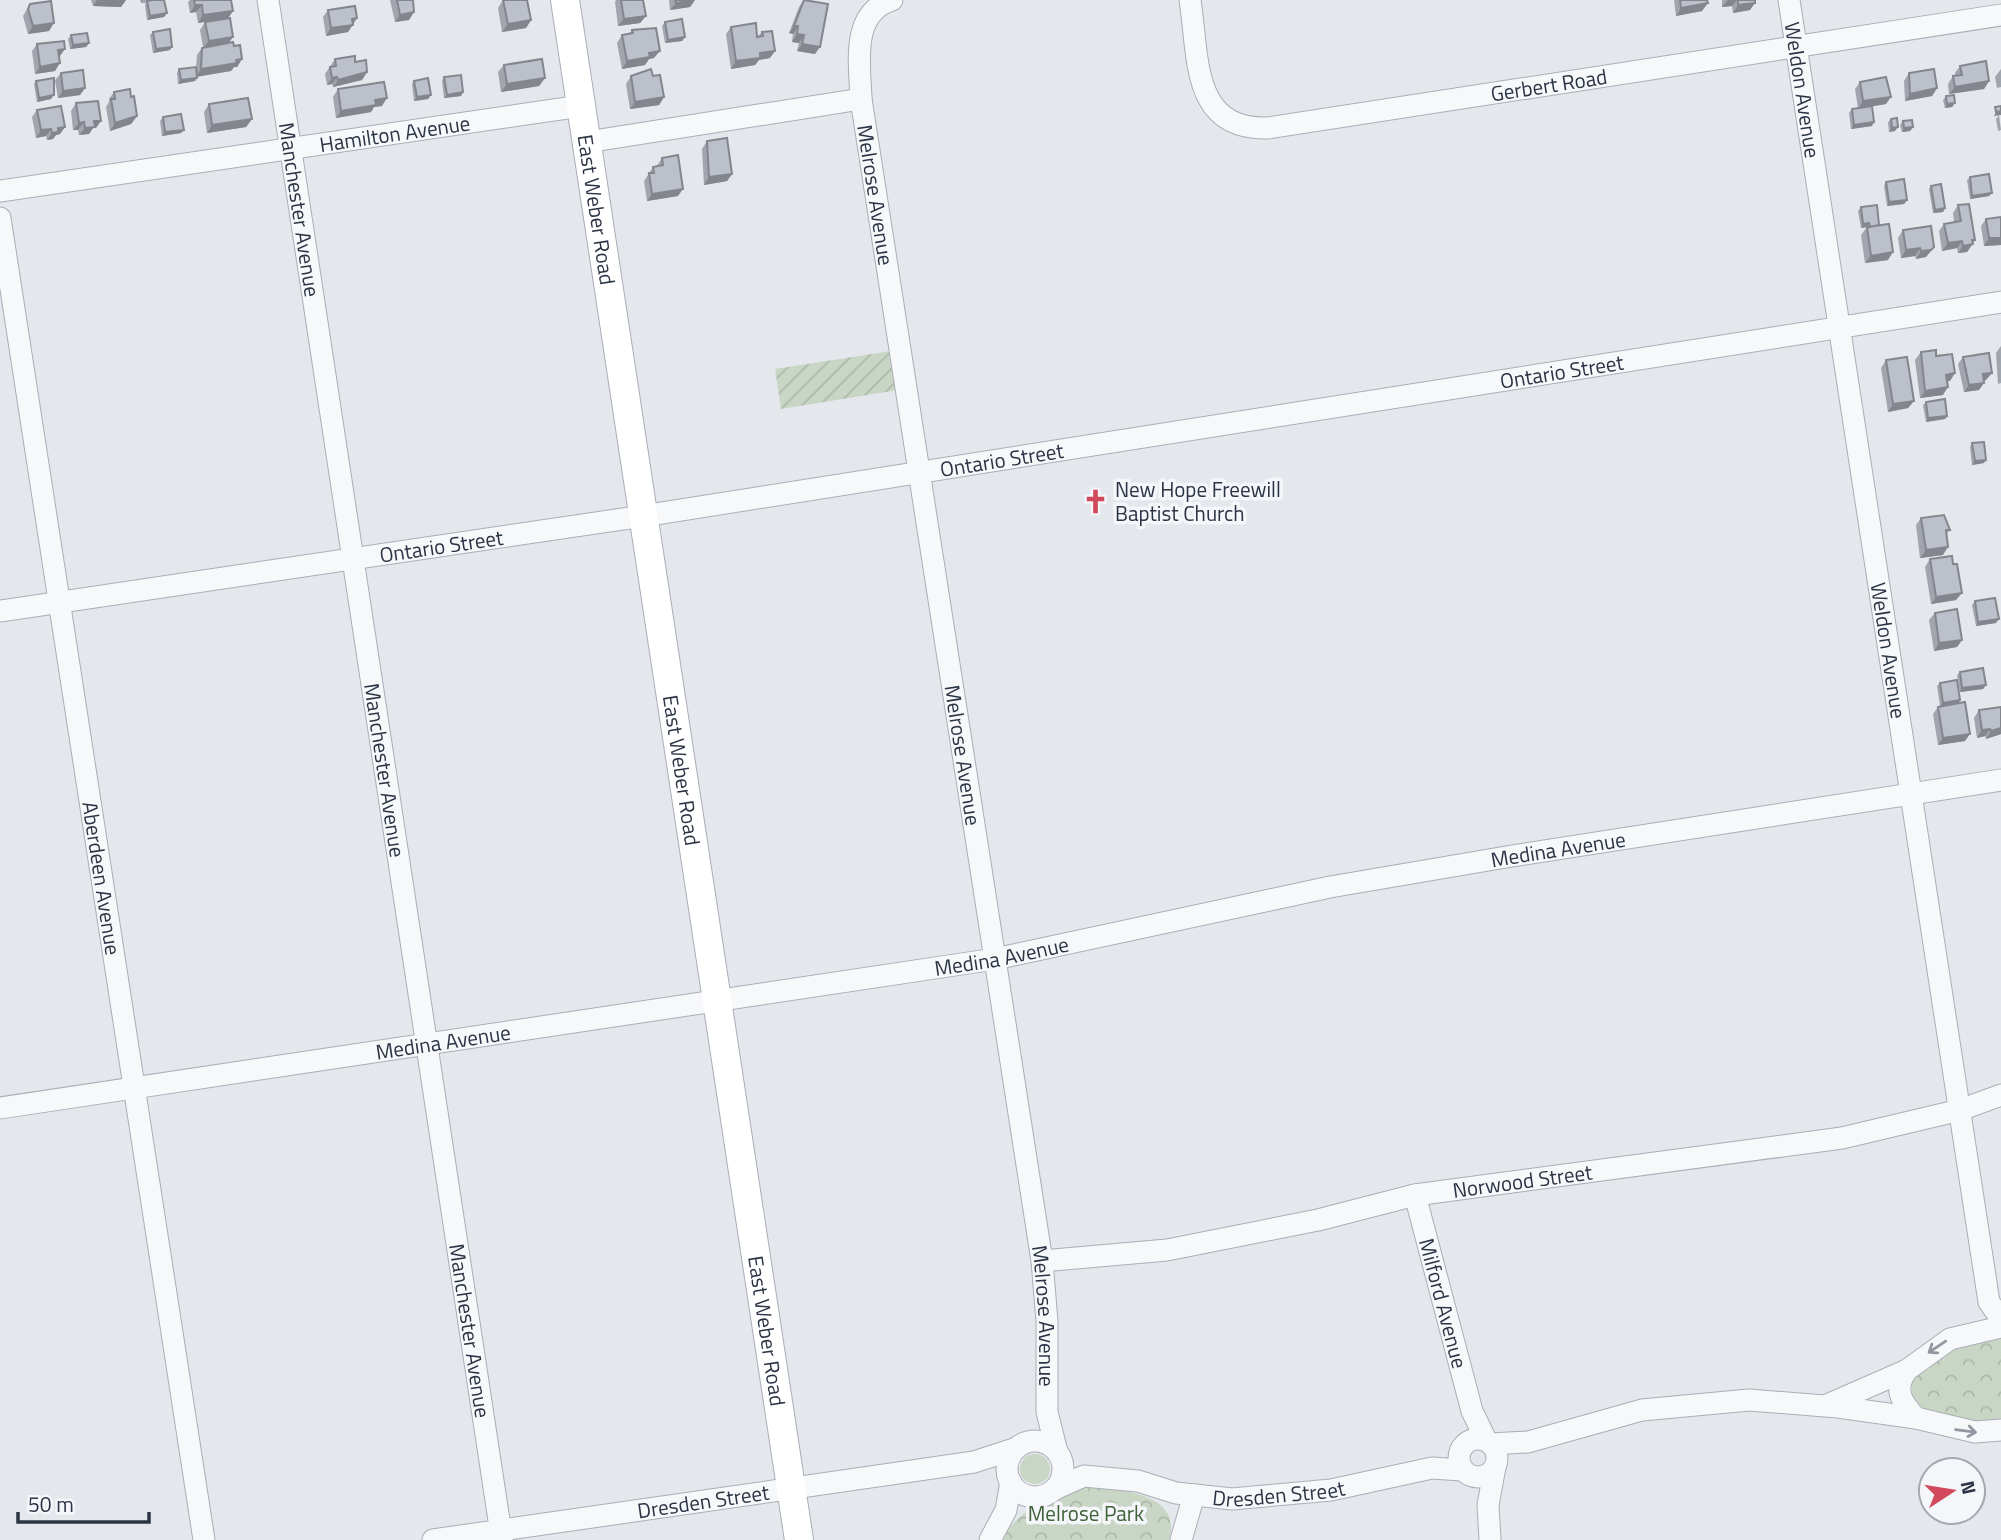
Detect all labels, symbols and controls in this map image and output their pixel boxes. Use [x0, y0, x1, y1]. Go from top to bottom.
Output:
street label: Weldon Avenue [1777, 20, 1829, 160]
street label: Gerbert Road [1488, 60, 1609, 109]
street label: Hamilton Avenue [317, 106, 472, 160]
street label: Manchester Avenue [271, 120, 329, 299]
street label: Melrose Avenue [849, 122, 903, 267]
street label: East Weber Road [570, 132, 624, 287]
street label: Ontario Street [1498, 346, 1626, 397]
street label: Ontario Street [937, 434, 1066, 485]
place label: New Hope Freewill Baptist Church [1115, 473, 1281, 529]
church icon: New Hope Freewill Baptist Church [1081, 487, 1109, 515]
street label: Ontario Street [377, 521, 506, 571]
street label: Weldon Avenue [1863, 580, 1915, 721]
street label: Manchester Avenue [356, 681, 414, 860]
street label: Melrose Avenue [936, 682, 990, 828]
street label: East Weber Road [655, 693, 709, 848]
street label: Aberdeen Avenue [74, 799, 130, 957]
street label: Medina Avenue [1488, 823, 1628, 875]
street label: Medina Avenue [932, 928, 1072, 984]
street label: Medina Avenue [373, 1016, 513, 1068]
street label: Norwood Street [1451, 1155, 1595, 1206]
street label: Milford Avenue [1411, 1235, 1476, 1372]
street label: Manchester Avenue [441, 1241, 499, 1420]
street label: Melrose Avenue [1024, 1243, 1063, 1387]
street label: East Weber Road [740, 1253, 794, 1408]
one-way arrow [1928, 1340, 1947, 1354]
one-way arrow [1954, 1424, 1977, 1437]
north arrow [1917, 1456, 1987, 1526]
street label: Dresden Street [1211, 1471, 1349, 1515]
street label: Dresden Street [635, 1476, 772, 1526]
text: N [1954, 1478, 1985, 1497]
scale bar [18, 1480, 149, 1524]
text: 50 m [28, 1488, 74, 1520]
park label: Melrose Park [1028, 1497, 1144, 1529]

